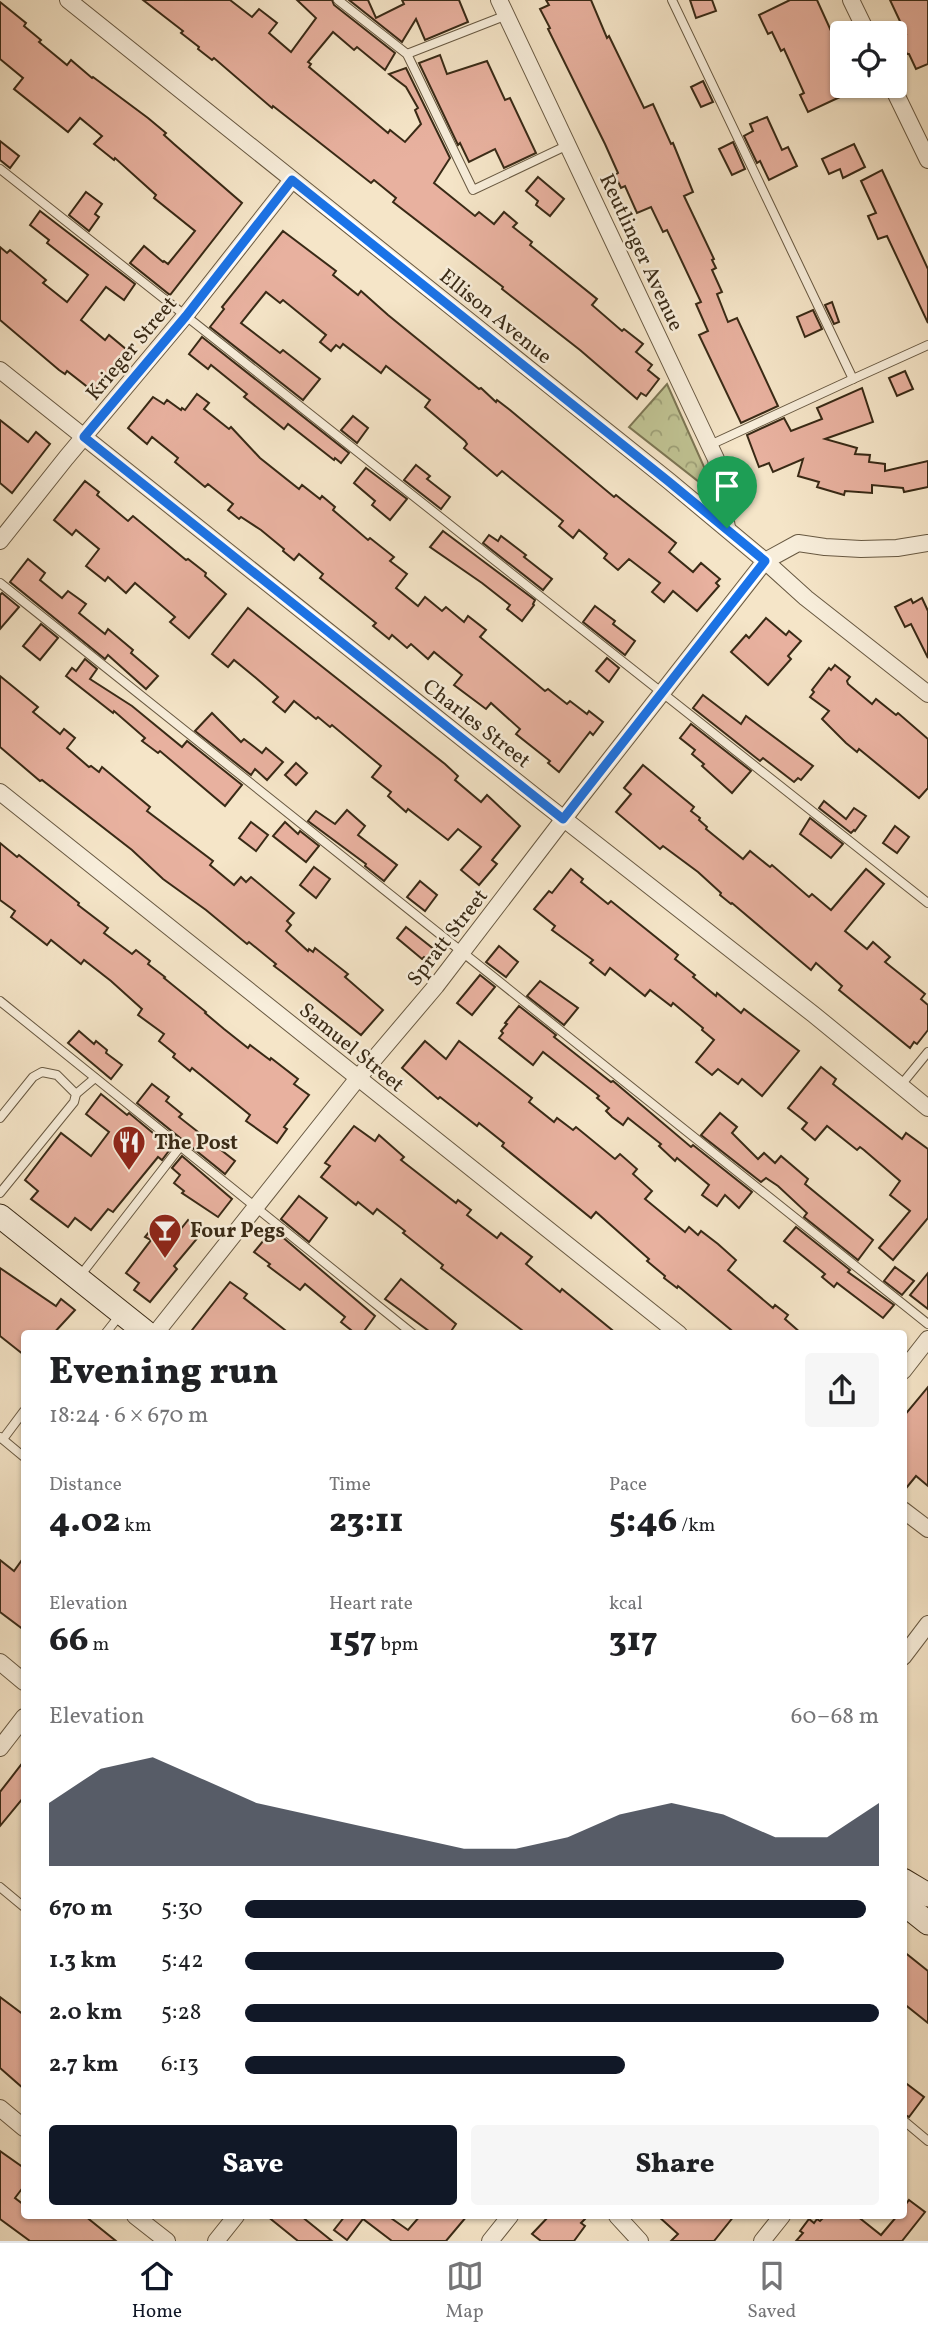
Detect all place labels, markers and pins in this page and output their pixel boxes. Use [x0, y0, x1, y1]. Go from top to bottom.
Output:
pin [697, 456, 757, 528]
restaurant icon: The Post [110, 1123, 148, 1172]
place label: The Post [154, 1129, 238, 1158]
bar icon: Four Pegs [146, 1211, 184, 1260]
place label: Four Pegs [190, 1217, 285, 1246]

